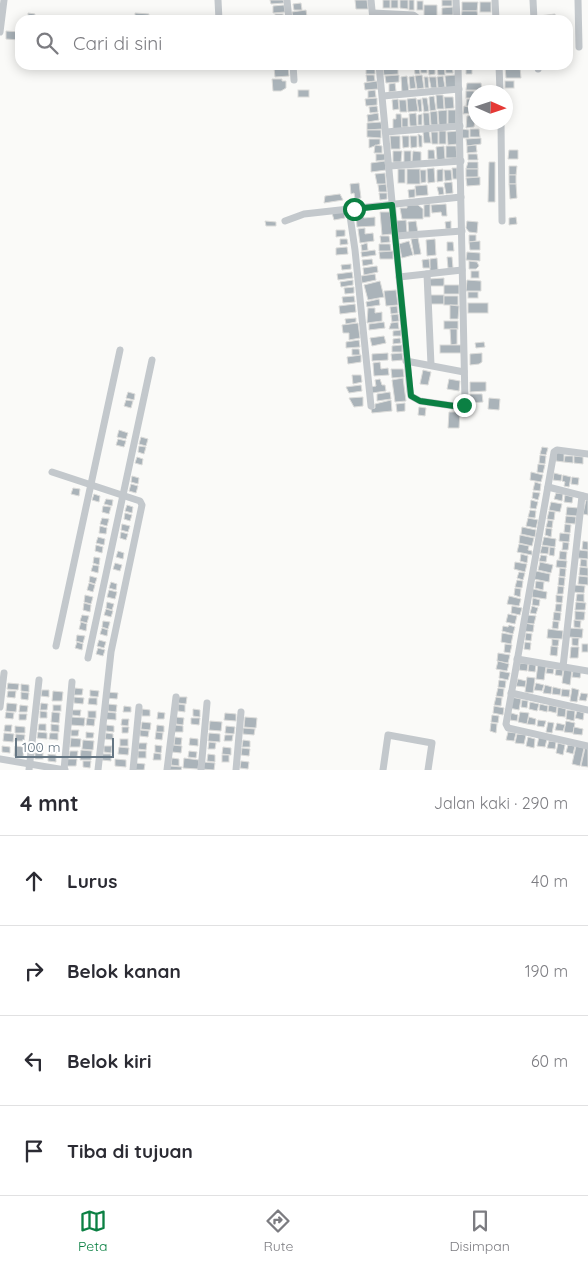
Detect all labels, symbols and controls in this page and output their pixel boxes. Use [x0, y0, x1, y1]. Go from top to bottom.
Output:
search box [15, 15, 573, 70]
icon: search [33, 29, 61, 57]
text: Cari di sini [73, 31, 162, 55]
north arrow [468, 85, 513, 130]
route start [343, 198, 366, 221]
route end [453, 394, 476, 417]
scale bar [15, 735, 114, 758]
text: 100 m [22, 738, 60, 756]
text: 4 mnt [20, 790, 79, 816]
text: Jalan kaki · 290 m [434, 793, 568, 813]
icon: ahead [20, 867, 48, 895]
text: Lurus [67, 869, 117, 893]
text: 40 m [531, 871, 568, 891]
icon: right [20, 957, 48, 985]
text: Belok kanan [67, 959, 181, 983]
text: 190 m [525, 961, 568, 981]
icon: left [20, 1047, 48, 1075]
text: Belok kiri [67, 1049, 152, 1073]
text: 60 m [531, 1051, 568, 1071]
icon: arrive [20, 1137, 48, 1165]
text: Tiba di tujuan [67, 1139, 193, 1163]
tab: Peta [78, 1207, 107, 1255]
tab: Rute [264, 1207, 293, 1255]
tab: Disimpan [449, 1207, 510, 1255]

